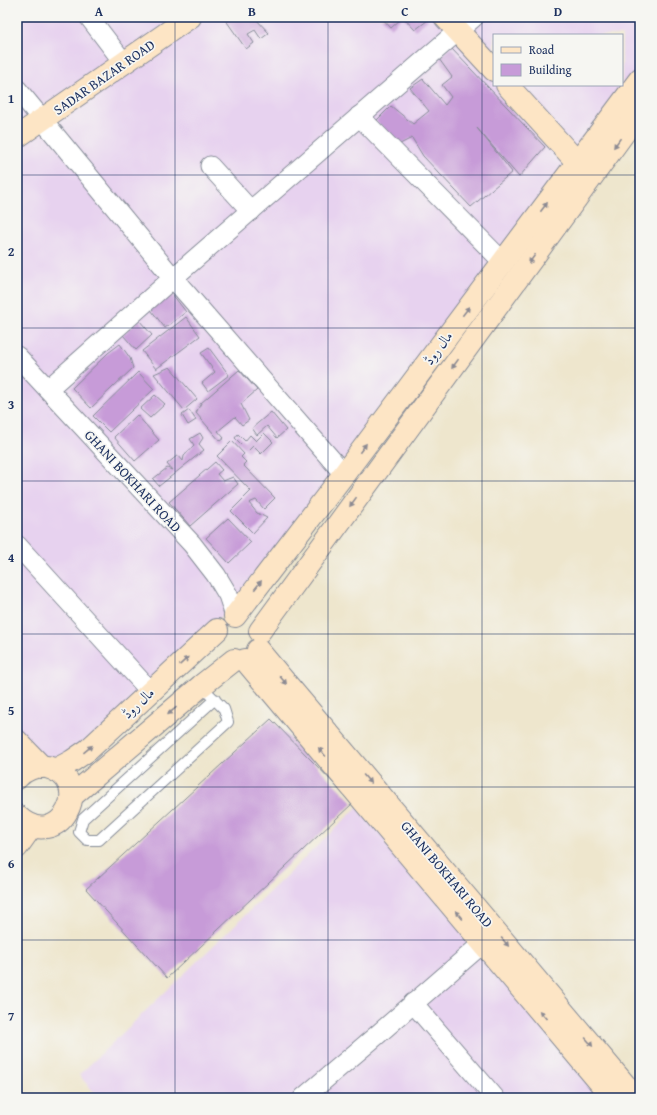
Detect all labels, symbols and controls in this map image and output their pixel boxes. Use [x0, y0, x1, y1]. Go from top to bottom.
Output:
text: A [95, 2, 104, 21]
text: B [248, 2, 256, 21]
text: C [401, 2, 409, 21]
text: D [554, 2, 562, 21]
street label: SADAR BAZAR ROAD [49, 34, 159, 120]
legend [493, 34, 623, 86]
text: Road [529, 41, 555, 58]
text: Building [529, 61, 572, 78]
text: 1 [8, 89, 14, 108]
one-way arrow [613, 137, 621, 148]
one-way arrow [540, 201, 548, 212]
text: 2 [8, 242, 15, 261]
one-way arrow [528, 253, 536, 264]
one-way arrow [462, 305, 470, 316]
street label: مال روڈ [419, 327, 457, 369]
one-way arrow [451, 358, 459, 369]
text: 3 [8, 395, 14, 414]
street label: GHANI BOKHARI ROAD [80, 425, 186, 537]
one-way arrow [359, 443, 367, 454]
one-way arrow [349, 497, 357, 508]
text: 4 [8, 548, 15, 567]
one-way arrow [254, 579, 263, 590]
one-way arrow [179, 656, 189, 666]
one-way arrow [278, 675, 287, 684]
street label: مال روڈ [117, 683, 159, 723]
text: 5 [8, 701, 15, 720]
one-way arrow [166, 707, 177, 716]
one-way arrow [83, 745, 94, 754]
one-way arrow [317, 746, 326, 757]
one-way arrow [362, 774, 371, 784]
street label: GHANI BOKHARI ROAD [396, 816, 498, 932]
text: 6 [8, 854, 15, 873]
one-way arrow [455, 910, 464, 921]
one-way arrow [500, 937, 509, 948]
text: 7 [8, 1007, 15, 1026]
one-way arrow [539, 1009, 548, 1020]
one-way arrow [584, 1036, 593, 1047]

